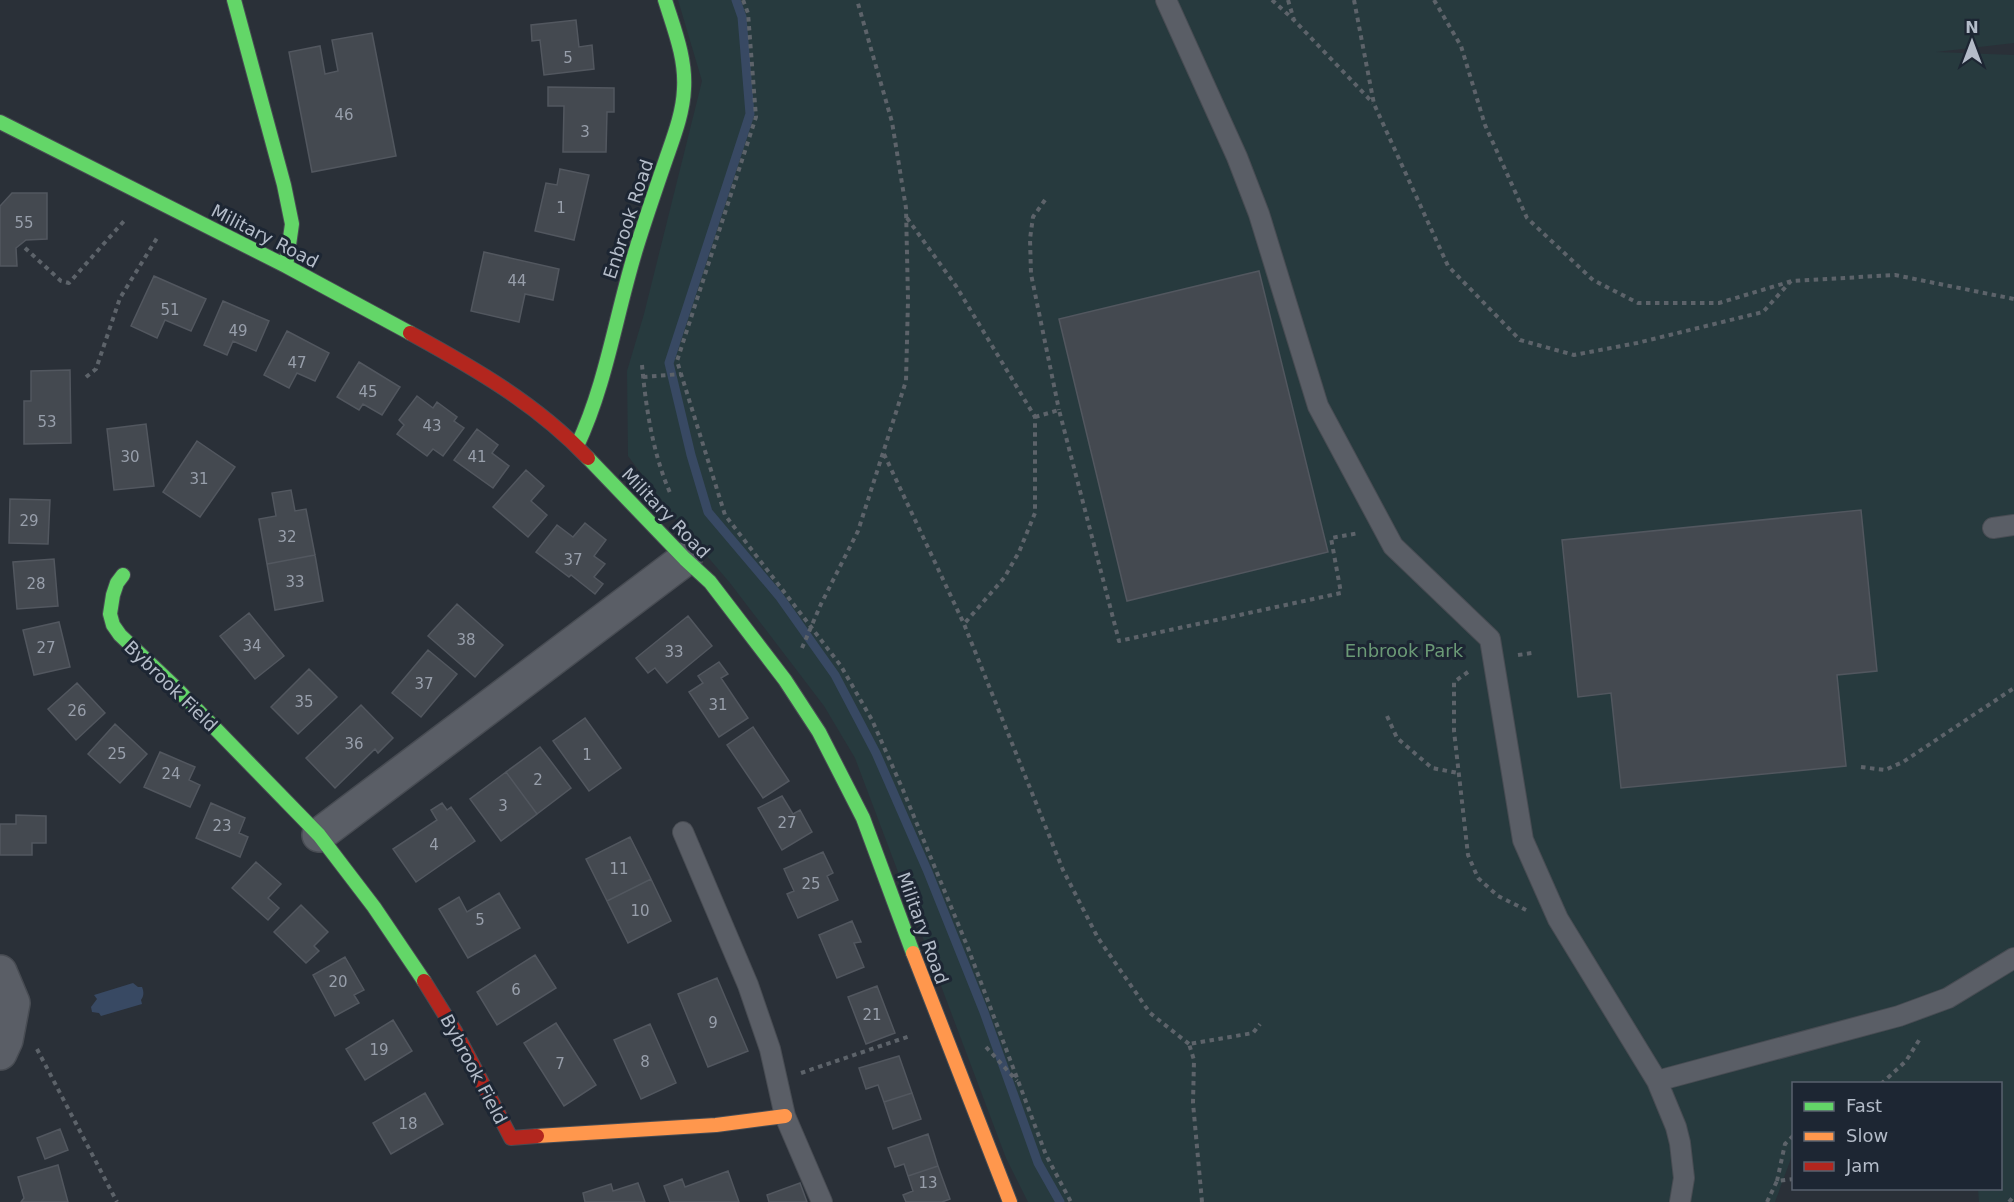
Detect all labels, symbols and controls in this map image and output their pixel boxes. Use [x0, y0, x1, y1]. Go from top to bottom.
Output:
north arrow [1942, 12, 2002, 72]
text: N [1965, 18, 1979, 37]
house number: 5 [563, 49, 573, 67]
house number: 46 [334, 106, 354, 124]
house number: 3 [580, 123, 590, 141]
street label: Enbrook Road [599, 157, 657, 281]
house number: 1 [556, 199, 566, 217]
street label: Military Road [208, 200, 322, 272]
house number: 55 [14, 214, 34, 232]
house number: 44 [507, 272, 527, 290]
house number: 51 [160, 301, 180, 319]
house number: 49 [228, 322, 248, 340]
house number: 47 [287, 354, 307, 372]
house number: 45 [358, 383, 378, 401]
house number: 53 [37, 413, 57, 431]
house number: 43 [422, 417, 442, 435]
house number: 30 [120, 448, 140, 466]
house number: 41 [467, 448, 487, 466]
street label: Military Road [618, 463, 714, 563]
house number: 31 [189, 470, 209, 488]
house number: 29 [19, 512, 39, 530]
house number: 32 [277, 528, 297, 546]
house number: 37 [563, 551, 583, 569]
house number: 33 [285, 573, 305, 591]
house number: 28 [26, 575, 46, 593]
house number: 38 [456, 631, 476, 649]
street label: Bybrook Field [120, 636, 222, 736]
house number: 34 [242, 637, 262, 655]
house number: 27 [36, 639, 56, 657]
park label: Enbrook Park [1345, 640, 1464, 661]
house number: 33 [664, 643, 684, 661]
house number: 37 [414, 675, 434, 693]
house number: 35 [294, 693, 314, 711]
house number: 31 [708, 696, 728, 714]
house number: 26 [67, 702, 87, 720]
house number: 36 [344, 735, 364, 753]
house number: 25 [107, 745, 127, 763]
house number: 1 [582, 746, 592, 764]
house number: 24 [161, 765, 181, 783]
house number: 2 [533, 771, 543, 789]
house number: 3 [498, 797, 508, 815]
house number: 27 [777, 814, 797, 832]
house number: 23 [212, 817, 232, 835]
house number: 4 [429, 836, 439, 854]
house number: 11 [609, 860, 629, 878]
street label: Military Road [893, 869, 953, 987]
house number: 25 [801, 875, 821, 893]
house number: 10 [630, 902, 650, 920]
house number: 5 [475, 911, 485, 929]
house number: 20 [328, 973, 348, 991]
house number: 6 [511, 981, 521, 999]
house number: 21 [862, 1006, 882, 1024]
street label: Bybrook Field [436, 1011, 512, 1127]
house number: 9 [708, 1014, 718, 1032]
house number: 19 [369, 1041, 389, 1059]
house number: 8 [640, 1053, 650, 1071]
house number: 7 [555, 1055, 565, 1073]
legend [1792, 1082, 2002, 1190]
text: Fast [1846, 1095, 1882, 1116]
house number: 18 [398, 1115, 418, 1133]
text: Slow [1846, 1125, 1888, 1146]
text: Jam [1845, 1155, 1880, 1176]
house number: 13 [918, 1174, 938, 1192]

